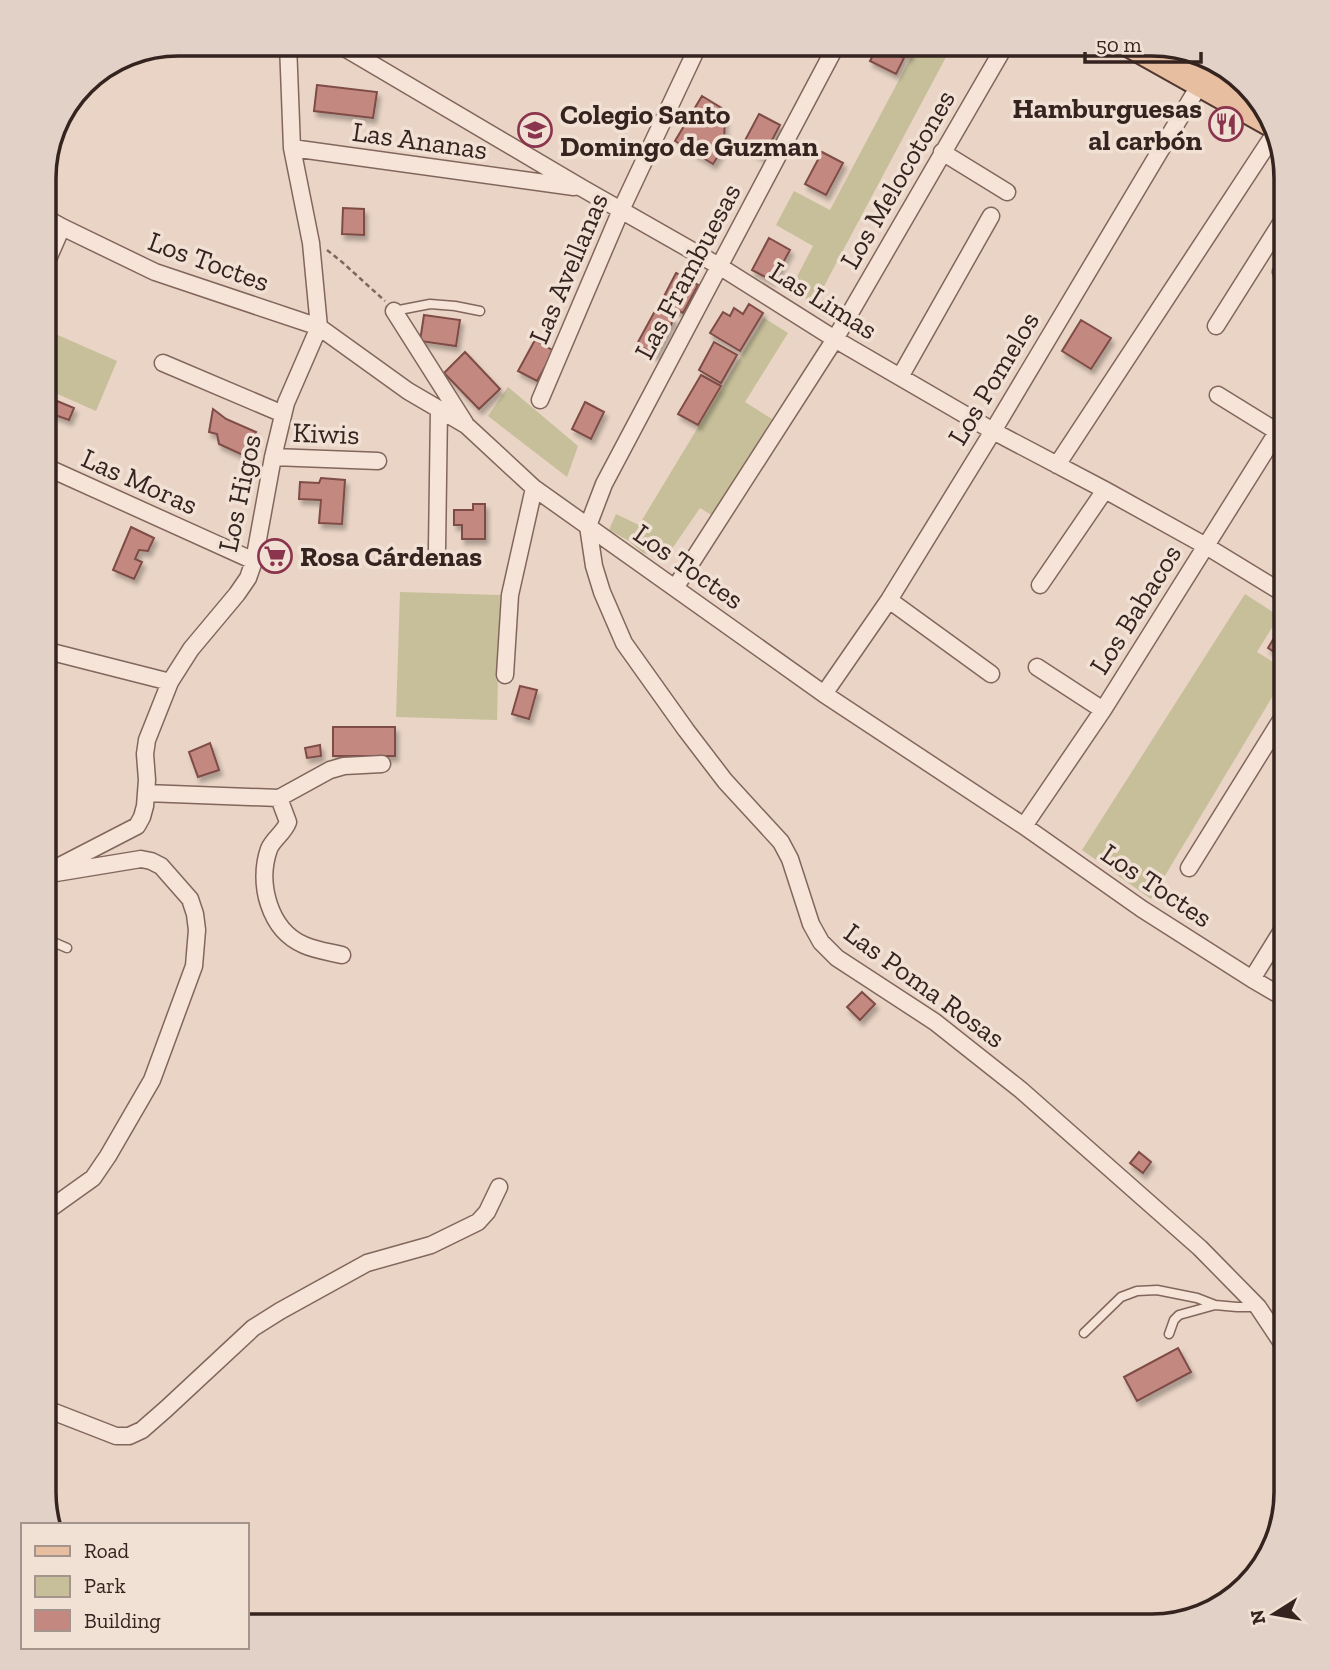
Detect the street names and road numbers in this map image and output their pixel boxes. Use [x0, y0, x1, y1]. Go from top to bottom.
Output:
street label: Los Melocotones [833, 84, 962, 274]
street label: Las Ananas [350, 115, 490, 166]
street label: Las Frambuesas [627, 178, 748, 365]
street label: Las Avellanas [522, 188, 615, 349]
street label: Los Toctes [144, 224, 274, 299]
street label: Las Limas [764, 255, 884, 346]
street label: Los Pomelos [941, 306, 1046, 451]
street label: Kiwis [292, 416, 360, 451]
street label: Los Higos [211, 431, 268, 555]
street label: Las Moras [77, 441, 203, 522]
street label: Los Toctes [627, 517, 750, 616]
street label: Los Babacos [1083, 538, 1188, 680]
street label: Los Toctes [1095, 836, 1218, 934]
street label: Las Poma Rosas [838, 916, 1012, 1055]

